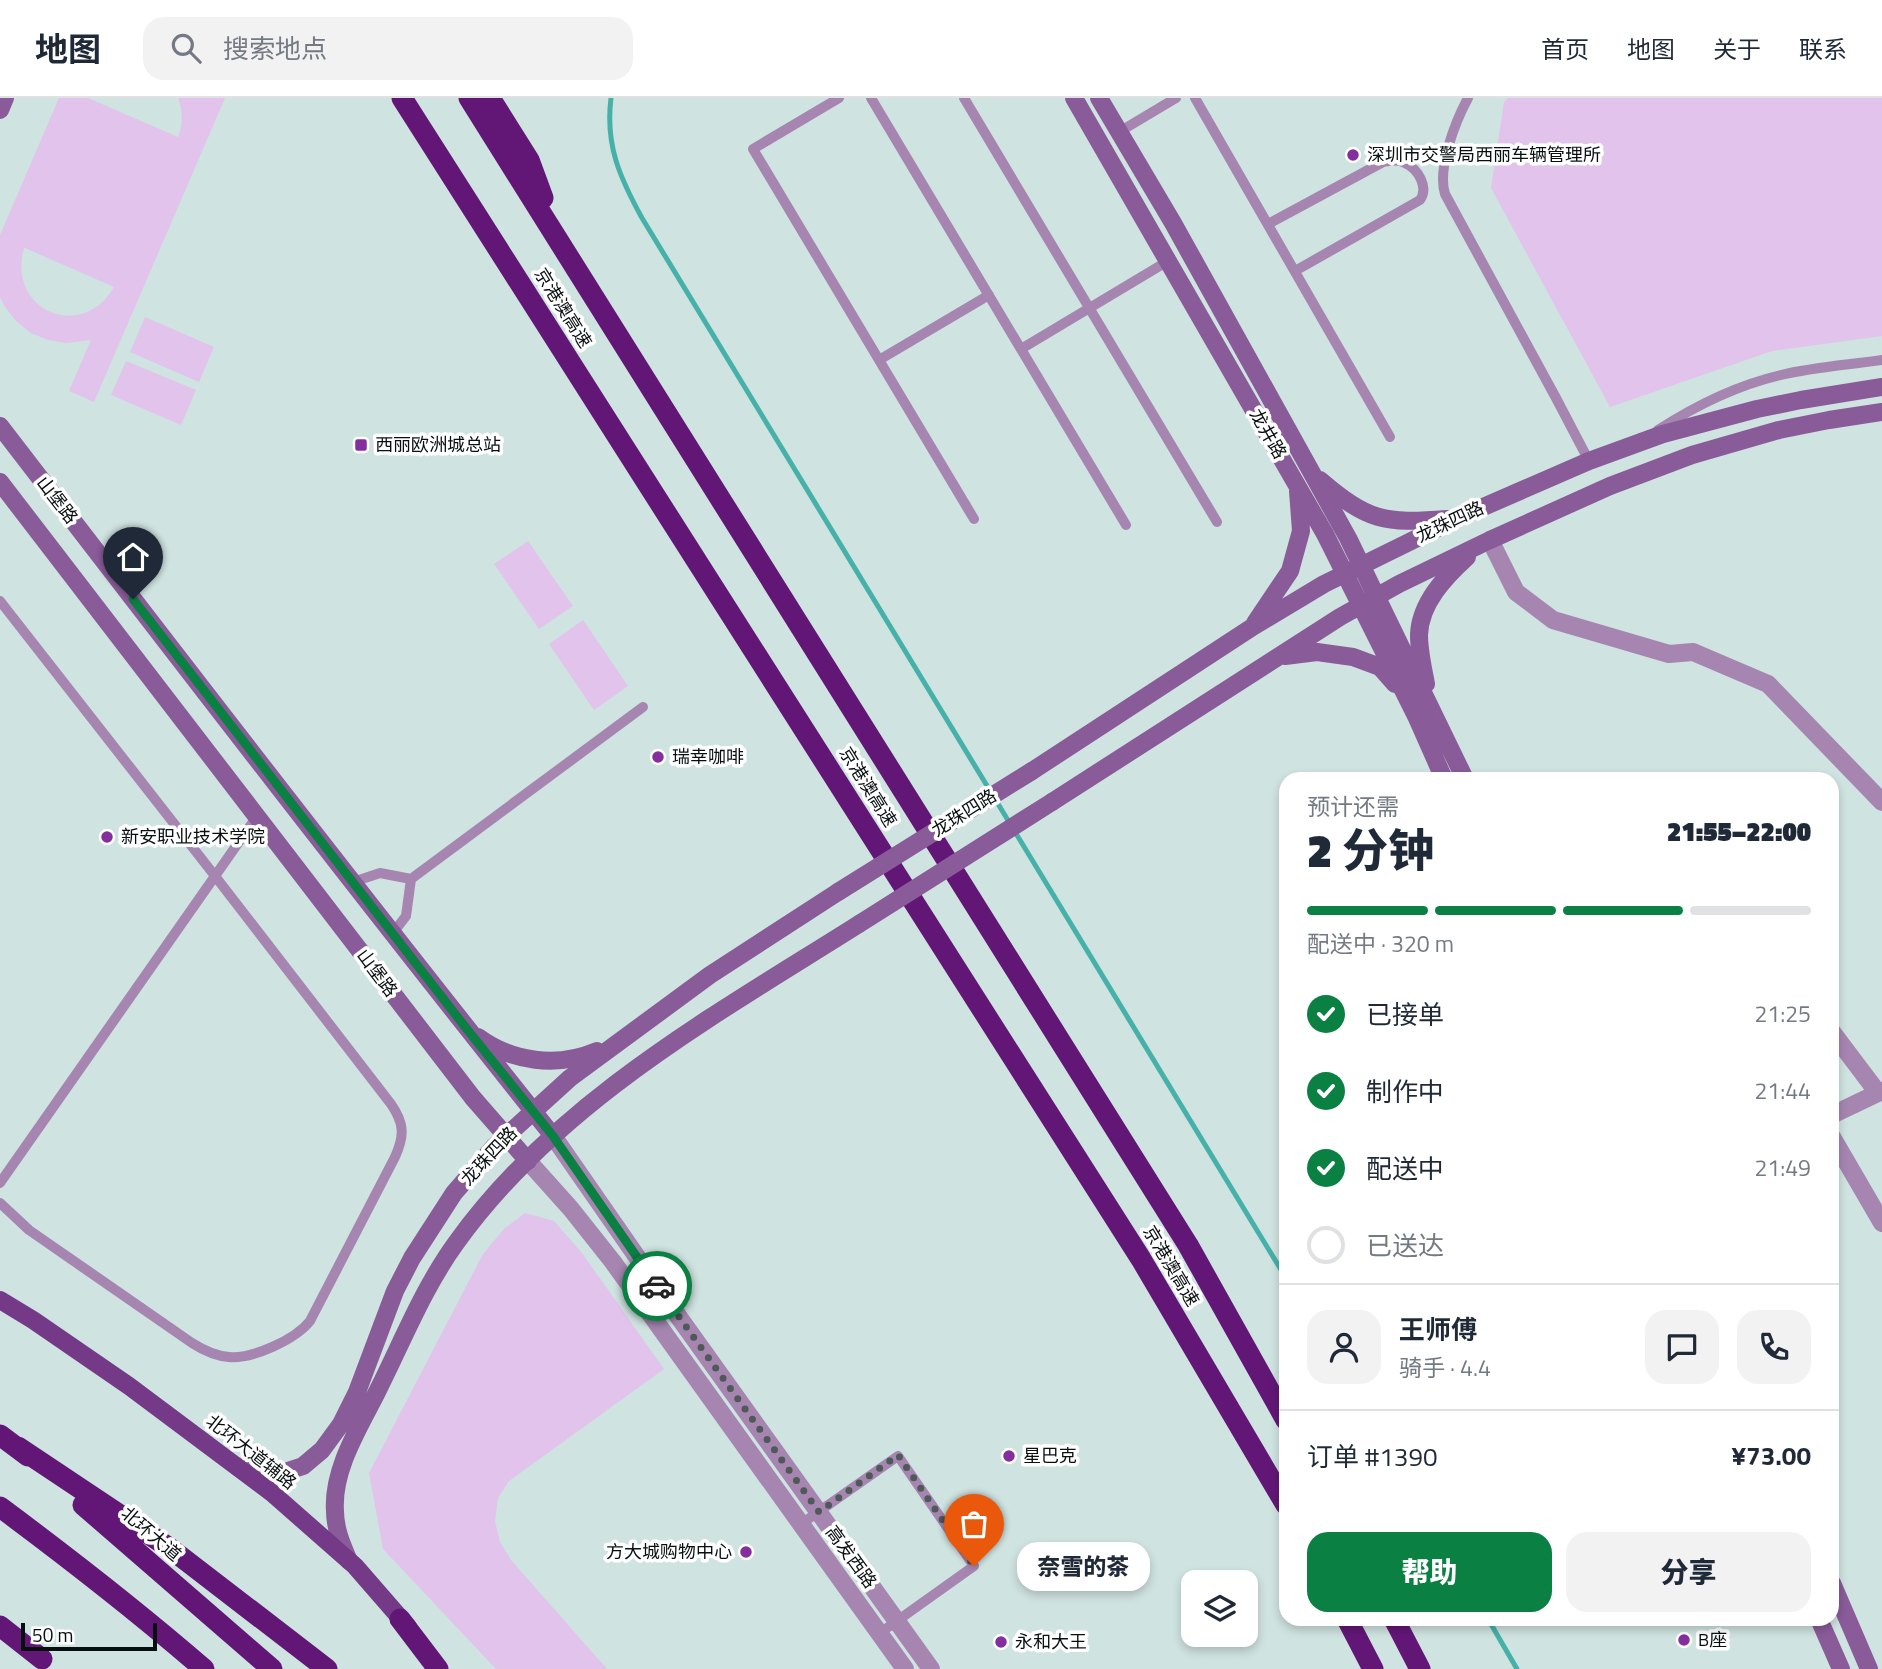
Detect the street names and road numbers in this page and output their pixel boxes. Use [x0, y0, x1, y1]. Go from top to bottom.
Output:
street label: 京港澳高速 [528, 262, 599, 353]
street label: 龙井路 [1243, 404, 1294, 464]
street label: 山堡路 [30, 470, 85, 529]
street label: 龙珠四路 [1411, 494, 1488, 549]
street label: 京港澳高速 [833, 741, 904, 832]
street label: 龙珠四路 [926, 782, 1001, 843]
street label: 山堡路 [350, 943, 404, 1002]
street label: 龙珠四路 [454, 1120, 523, 1191]
street label: 京港澳高速 [1137, 1220, 1206, 1311]
street label: 北环大道辅路 [200, 1408, 302, 1495]
street label: 北环大道 [115, 1500, 187, 1567]
street label: 高发西路 [819, 1520, 883, 1594]

